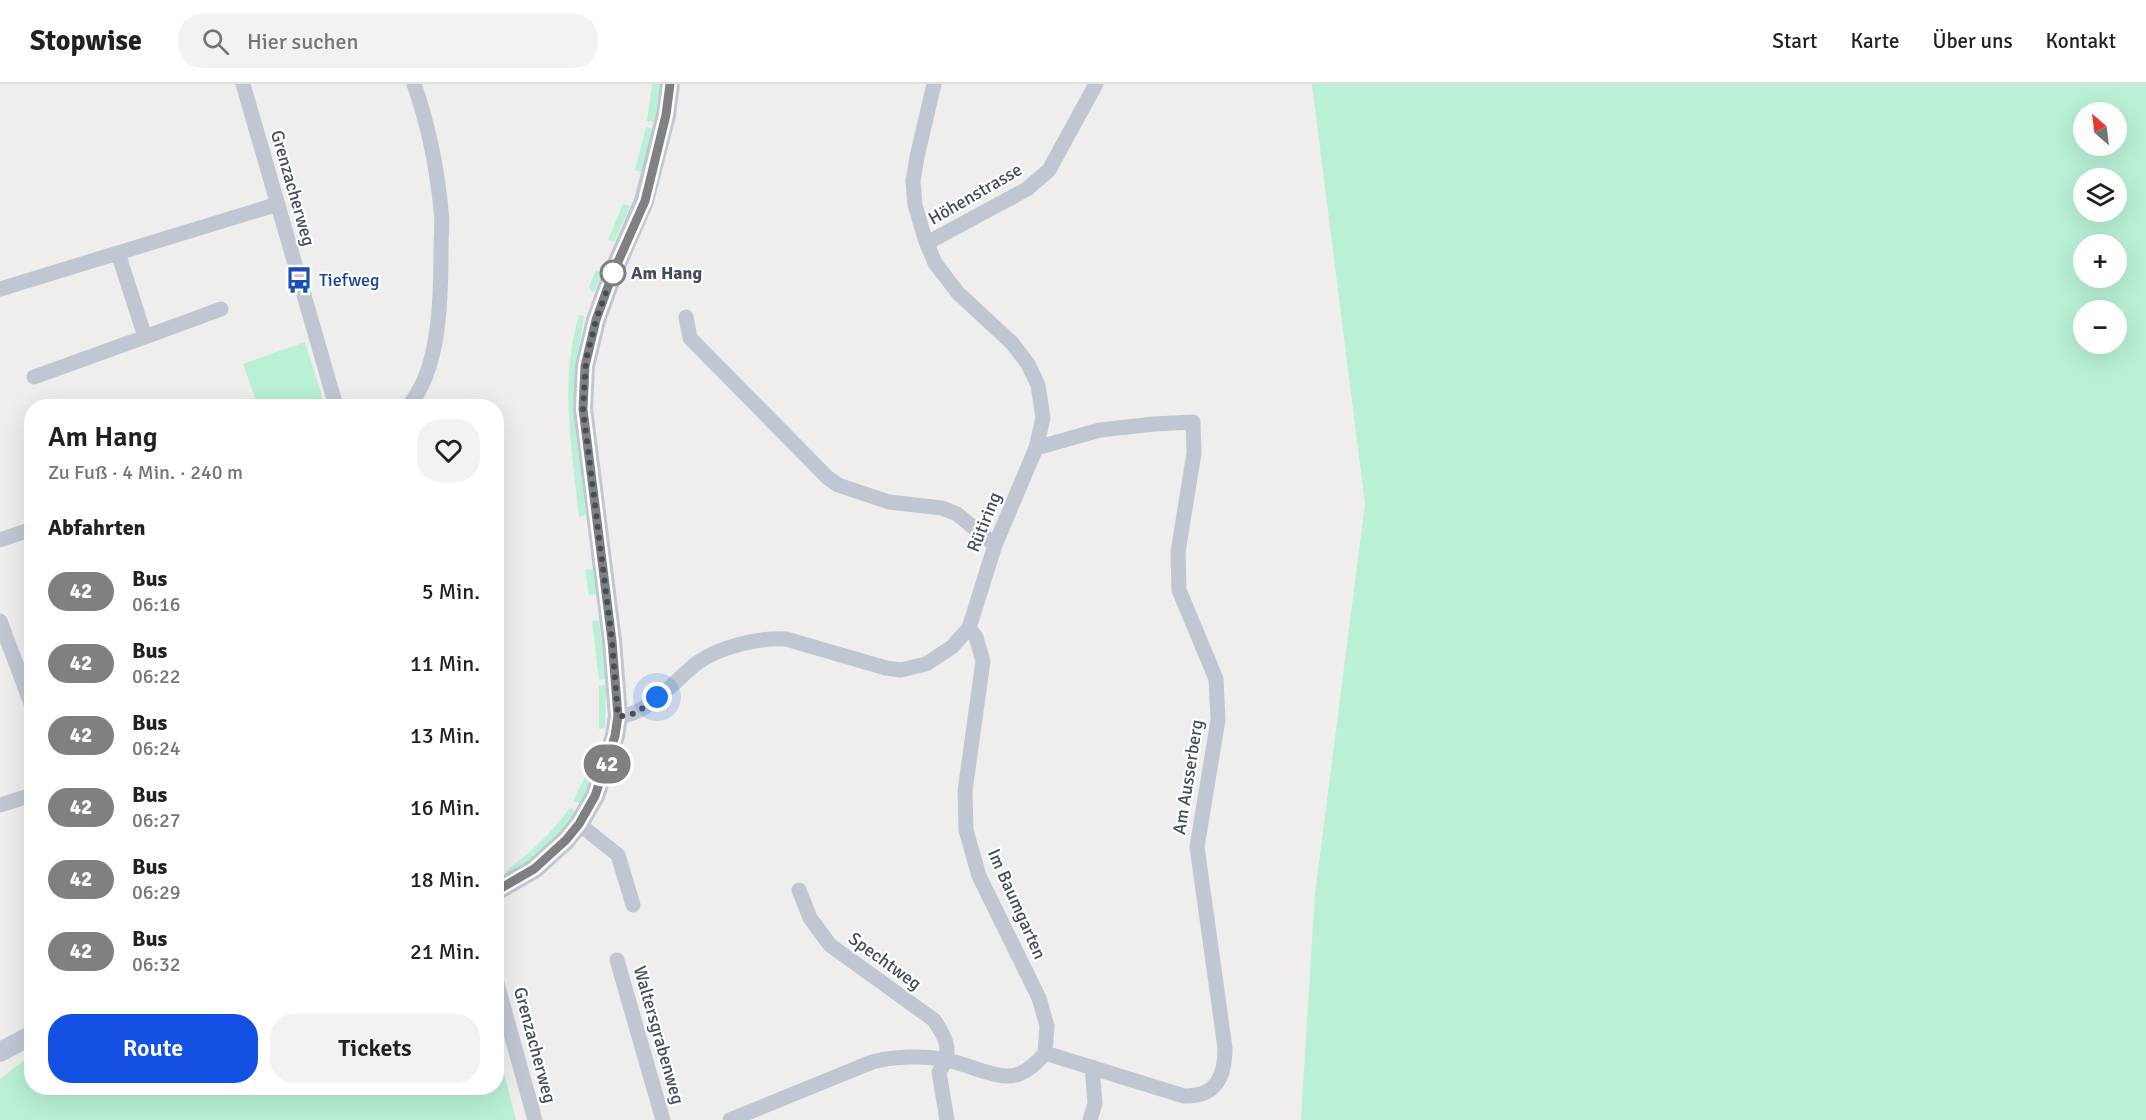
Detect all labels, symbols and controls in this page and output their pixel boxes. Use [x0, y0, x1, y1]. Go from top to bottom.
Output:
search box [178, 14, 598, 68]
text: Stopwise [30, 24, 142, 58]
icon: search [199, 25, 232, 58]
text: Hier suchen [247, 28, 359, 55]
text: Start [1772, 28, 1817, 54]
text: Karte [1850, 28, 1899, 54]
text: Über uns [1932, 28, 2013, 54]
text: Kontakt [2046, 28, 2116, 54]
north arrow [2073, 102, 2127, 156]
map controls [2073, 102, 2127, 354]
street label: Grenzacherweg [266, 128, 320, 248]
street label: Höhenstrasse [924, 158, 1026, 230]
button: layers [2073, 168, 2127, 222]
button: + [2073, 234, 2127, 288]
marker: Am Hang [600, 260, 626, 286]
place label: Am Hang [631, 262, 702, 284]
bus stop icon: Tiefweg [284, 265, 314, 295]
place label: Tiefweg [319, 269, 380, 291]
button: − [2073, 300, 2127, 354]
button: heart [417, 419, 480, 482]
text: Am Hang [48, 420, 158, 454]
text: Zu Fuß · 4 Min. · 240 m [48, 460, 243, 485]
street label: Rütiring [962, 489, 1006, 555]
text: Abfahrten [48, 514, 146, 541]
text: Bus [132, 565, 167, 592]
text: 42 [70, 578, 92, 604]
text: 5 Min. [422, 578, 480, 605]
text: 06:16 [132, 592, 181, 617]
text: Bus [132, 637, 167, 664]
text: 42 [70, 650, 92, 676]
text: 11 Min. [410, 650, 480, 677]
text: 06:22 [132, 664, 181, 689]
your location [642, 682, 672, 712]
text: Bus [132, 709, 167, 736]
street label: Am Ausserberg [1168, 718, 1208, 836]
text: 42 [70, 722, 92, 748]
text: 13 Min. [410, 722, 480, 749]
text: 06:24 [132, 736, 181, 761]
line badge: 42 [580, 744, 634, 784]
text: 42 [596, 751, 618, 777]
text: Bus [132, 781, 167, 808]
text: 42 [70, 794, 92, 820]
text: 16 Min. [410, 794, 480, 821]
text: 06:27 [132, 808, 181, 833]
street label: Im Baumgarten [983, 845, 1051, 963]
text: Bus [132, 853, 167, 880]
text: 42 [70, 866, 92, 892]
text: 18 Min. [410, 866, 480, 893]
text: 06:29 [132, 880, 181, 905]
text: Bus [132, 925, 167, 952]
street label: Spechtweg [844, 927, 926, 995]
text: 42 [70, 938, 92, 964]
text: 21 Min. [410, 938, 480, 965]
text: 06:32 [132, 952, 181, 977]
street label: Waltersgrabenweg [629, 963, 689, 1107]
street label: Grenzacherweg [509, 985, 561, 1105]
button: Route [48, 1014, 258, 1083]
button: Tickets [270, 1014, 480, 1083]

